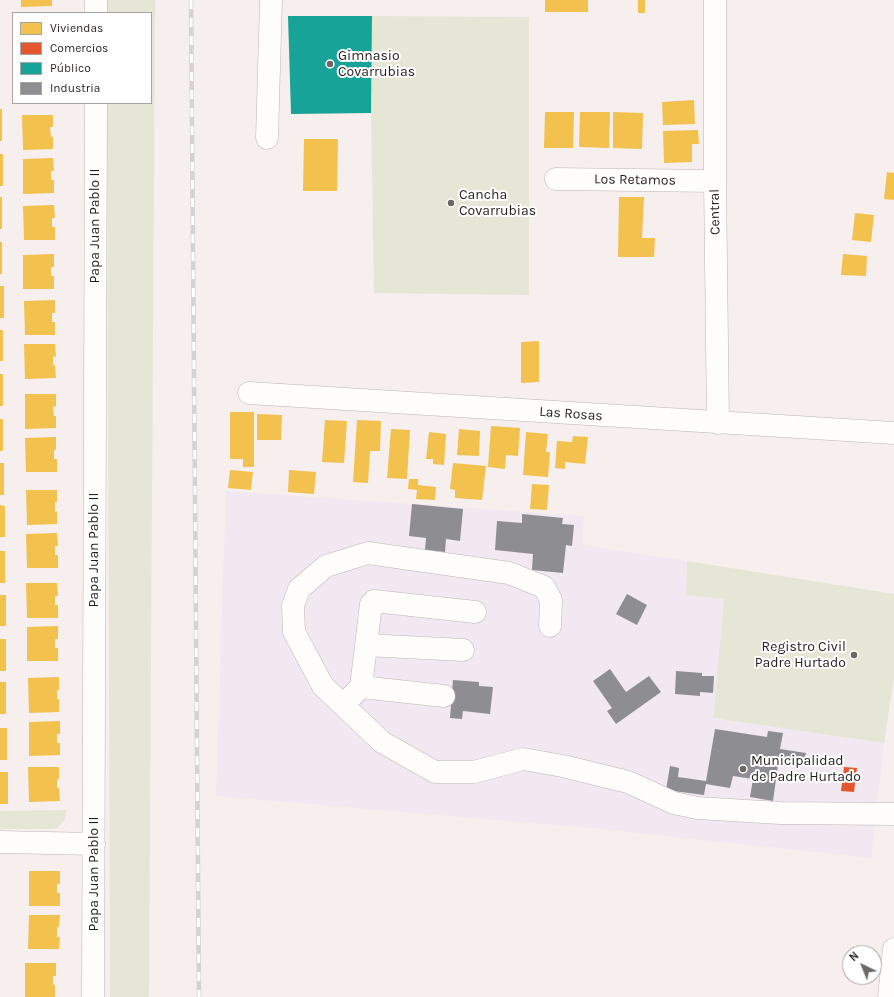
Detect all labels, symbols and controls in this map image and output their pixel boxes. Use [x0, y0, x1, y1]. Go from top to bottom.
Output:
legend [12, 12, 152, 104]
text: Viviendas [50, 21, 103, 35]
text: Comercios [50, 41, 108, 55]
place label: Gimnasio Covarrubias [338, 48, 415, 80]
marker: Gimnasio Covarrubias [325, 59, 335, 69]
text: Público [50, 61, 91, 75]
text: Industria [50, 81, 100, 95]
street label: Papa Juan Pablo II [87, 169, 103, 283]
street label: Los Retamos [594, 171, 676, 189]
place label: Cancha Covarrubias [459, 187, 536, 220]
street label: Central [706, 189, 724, 235]
marker: Cancha Covarrubias [446, 198, 456, 208]
street label: Las Rosas [539, 403, 603, 425]
street label: Papa Juan Pablo II [86, 493, 102, 607]
place label: Registro Civil Padre Hurtado [755, 639, 846, 672]
marker: Registro Civil Padre Hurtado [849, 650, 859, 660]
place label: Municipalidad de Padre Hurtado [751, 753, 861, 786]
marker: Municipalidad de Padre Hurtado [738, 764, 748, 774]
street label: Papa Juan Pablo II [86, 817, 102, 931]
north arrow [842, 945, 882, 985]
text: N [847, 949, 861, 964]

